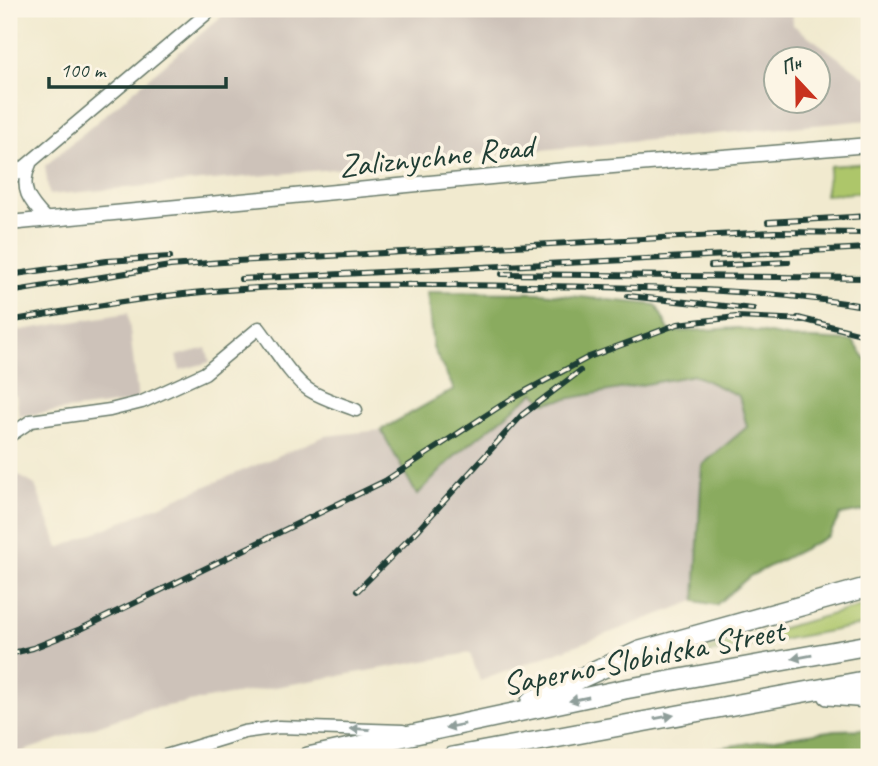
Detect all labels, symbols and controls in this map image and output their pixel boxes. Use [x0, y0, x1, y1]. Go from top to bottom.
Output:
scale bar [49, 46, 226, 90]
north arrow [762, 46, 832, 116]
text: Пн [777, 50, 806, 80]
text: 100 m [60, 57, 107, 83]
street label: Zaliznychne Road [337, 124, 540, 187]
street label: Saperno-Slobidska Street [499, 609, 791, 705]
one-way arrow [791, 652, 813, 663]
one-way arrow [568, 694, 590, 705]
one-way arrow [653, 711, 675, 722]
one-way arrow [444, 720, 466, 731]
one-way arrow [349, 724, 371, 735]

